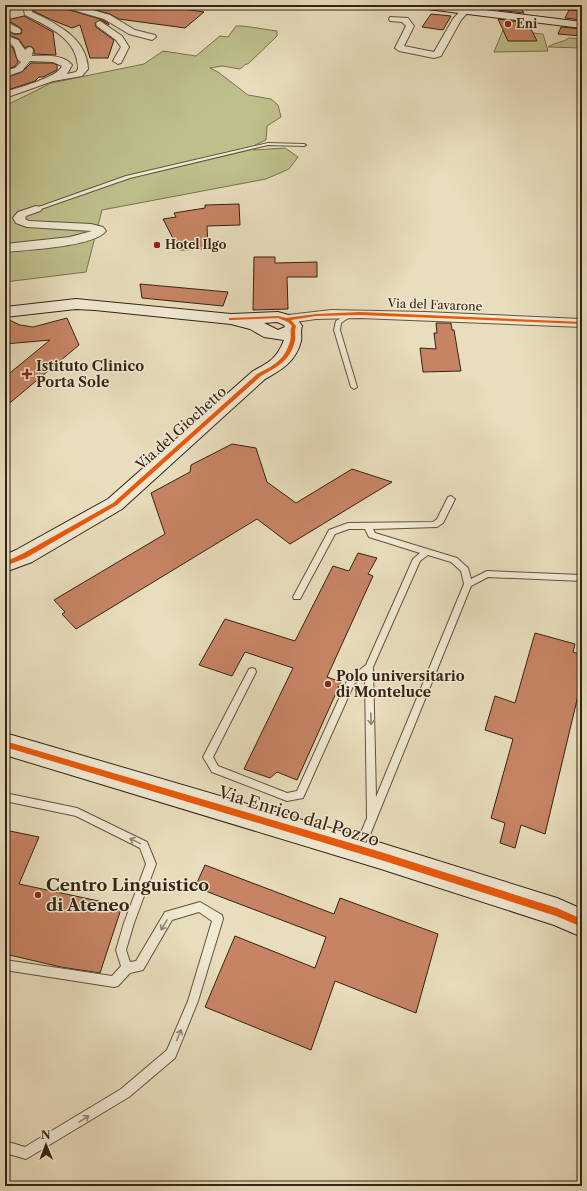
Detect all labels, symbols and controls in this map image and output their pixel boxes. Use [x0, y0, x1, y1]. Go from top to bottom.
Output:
place label: Eni [516, 16, 538, 31]
marker: Eni [503, 19, 513, 29]
place label: Hotel Ilgo [165, 237, 227, 252]
marker: Hotel Ilgo [152, 240, 162, 250]
street label: Via del Favarone [386, 295, 483, 314]
place label: Istituto Clinico Porta Sole [36, 357, 144, 391]
marker: Istituto Clinico Porta Sole [21, 368, 33, 380]
street label: Via del Giochetto [131, 382, 230, 474]
place label: Polo universitario di Monteluce [336, 667, 465, 701]
marker: Polo universitario di Monteluce [323, 679, 333, 689]
one-way arrow [367, 713, 374, 726]
street label: Via Enrico dal Pozzo [215, 782, 382, 850]
one-way arrow [129, 837, 141, 844]
place label: Centro Linguistico di Ateneo [46, 875, 209, 915]
marker: Centro Linguistico di Ateneo [33, 890, 43, 900]
one-way arrow [160, 919, 168, 930]
one-way arrow [176, 1029, 183, 1041]
one-way arrow [78, 1115, 89, 1123]
north arrow [26, 1125, 66, 1165]
text: N [41, 1128, 51, 1142]

